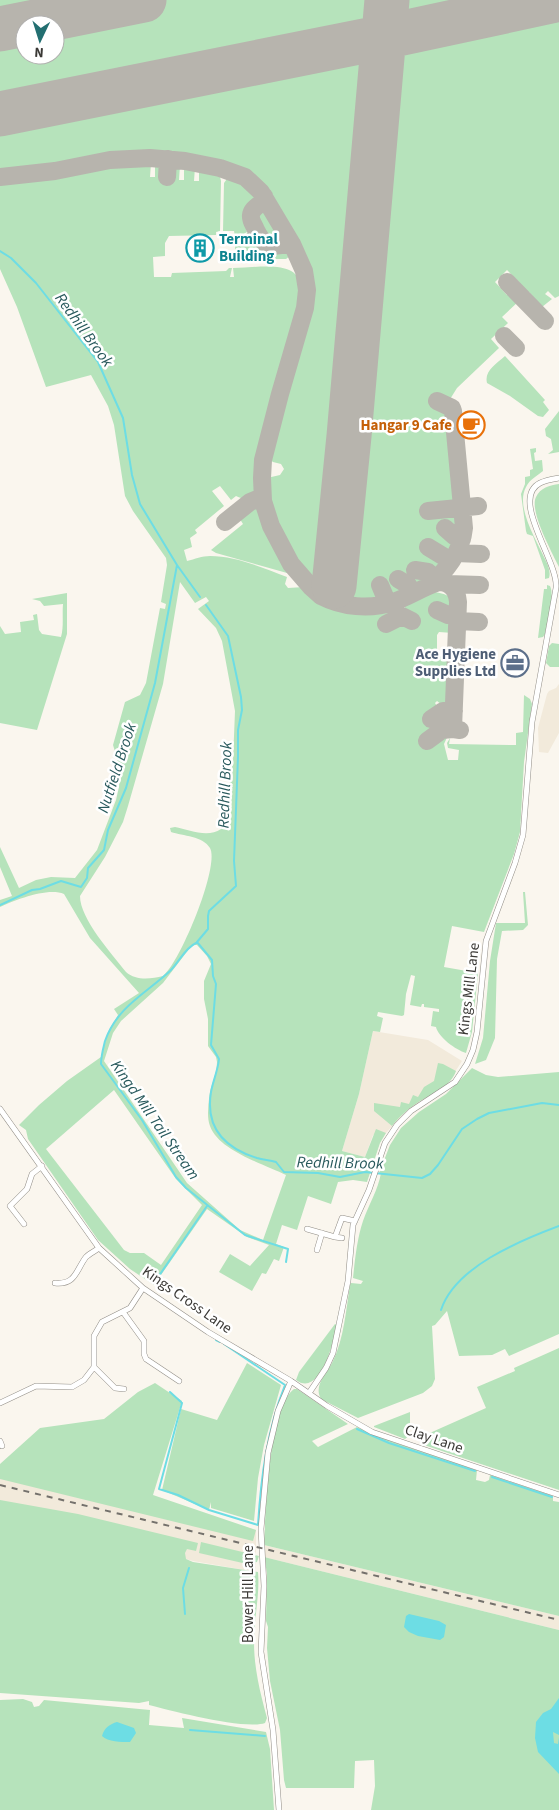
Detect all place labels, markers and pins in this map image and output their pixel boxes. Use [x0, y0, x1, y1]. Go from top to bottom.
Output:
place label: Terminal Building [219, 229, 278, 267]
building icon: Terminal Building [185, 233, 215, 263]
cafe icon: Hangar 9 Cafe [456, 410, 486, 440]
place label: Hangar 9 Cafe [361, 415, 452, 436]
place label: Ace Hygiene Supplies Ltd [415, 644, 496, 682]
office icon: Ace Hygiene Supplies Ltd [500, 648, 530, 678]

